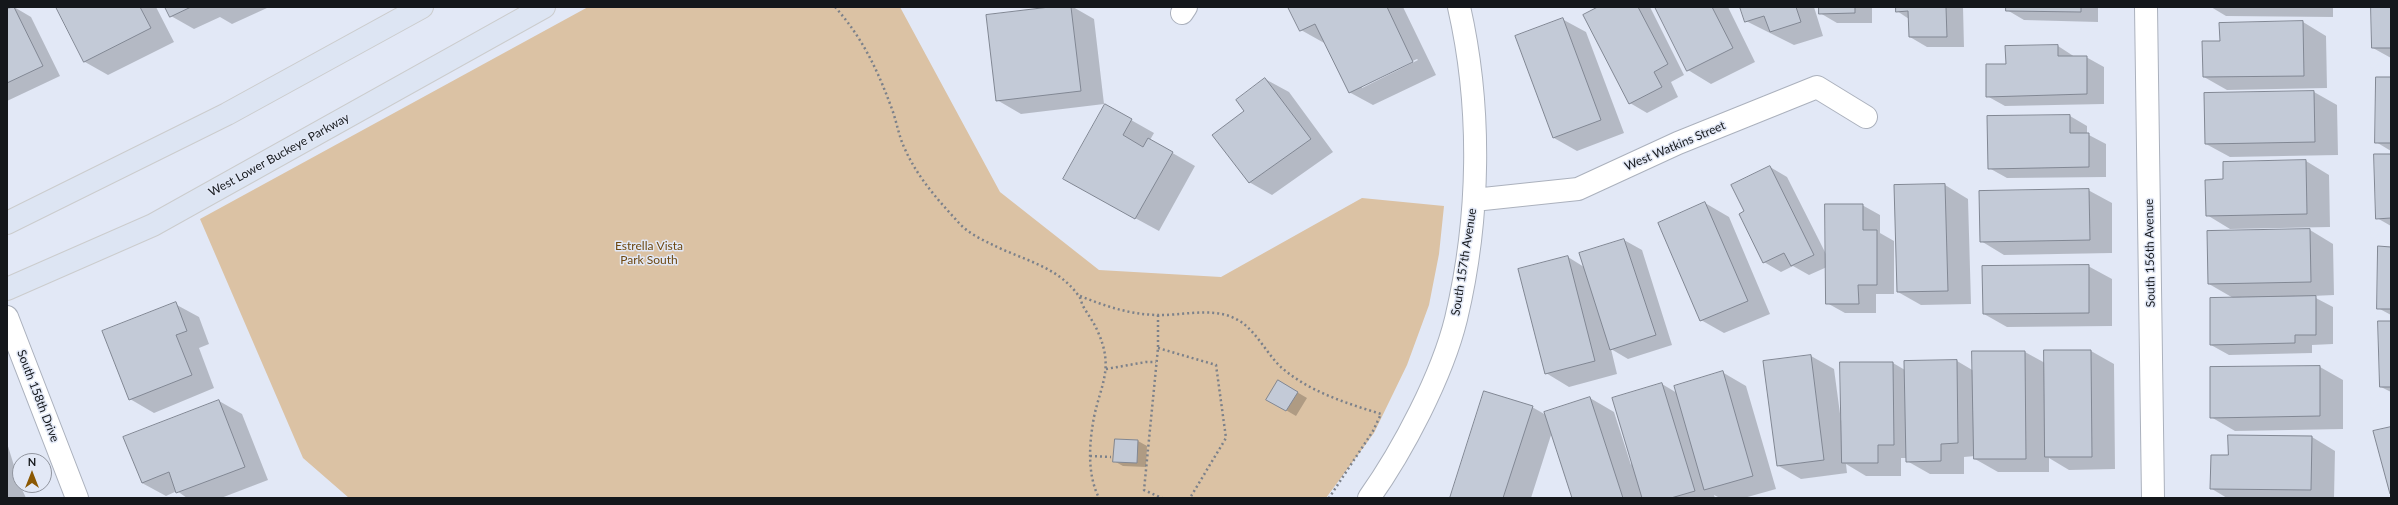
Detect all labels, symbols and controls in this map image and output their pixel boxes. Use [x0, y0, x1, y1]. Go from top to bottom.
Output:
street label: West Lower Buckeye Parkway [206, 110, 352, 200]
street label: West Watkins Street [1622, 118, 1728, 174]
street label: South 156th Avenue [2142, 199, 2158, 307]
street label: South 157th Avenue [1448, 207, 1480, 317]
park label: Estrella Vista Park South [615, 239, 683, 267]
street label: South 158th Drive [14, 348, 62, 444]
north arrow [12, 453, 52, 493]
text: N [28, 455, 36, 468]

